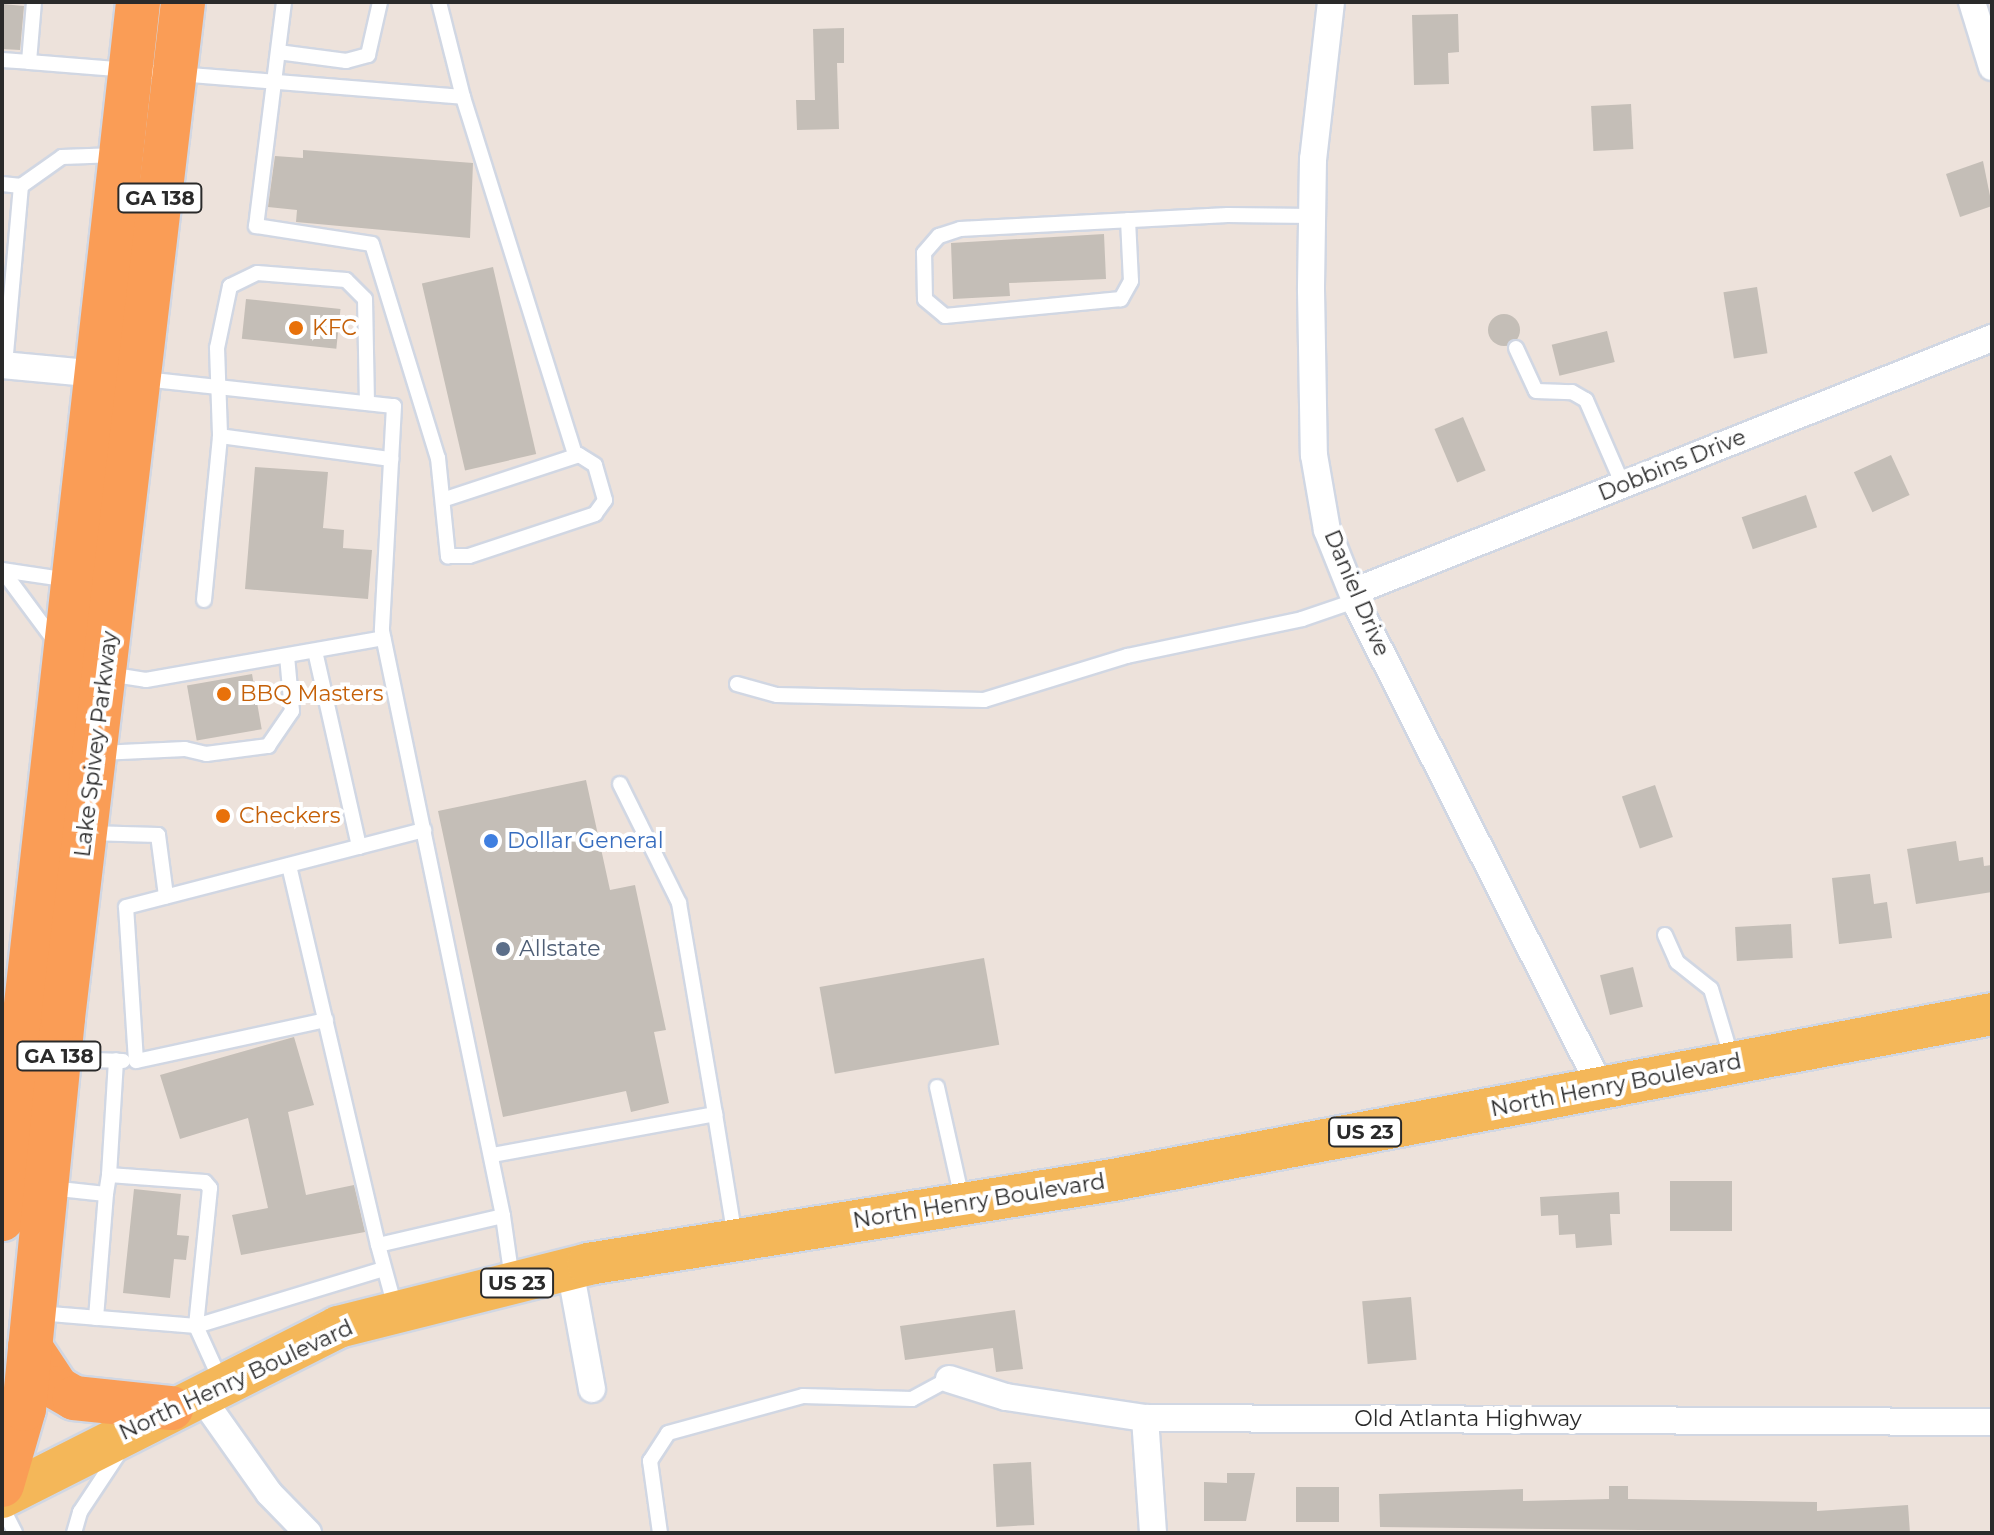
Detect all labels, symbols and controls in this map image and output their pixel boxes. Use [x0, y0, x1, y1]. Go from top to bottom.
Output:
road number: GA 138 [116, 182, 204, 214]
place label: KFC [312, 315, 357, 341]
marker: KFC [287, 319, 305, 337]
street label: Dobbins Drive [1594, 423, 1750, 507]
street label: Daniel Drive [1319, 526, 1395, 660]
street label: Lake Spivey Parkway [69, 629, 123, 859]
place label: BBQ Masters [240, 681, 383, 707]
marker: BBQ Masters [215, 685, 233, 703]
place label: Checkers [239, 803, 340, 829]
marker: Checkers [214, 807, 232, 825]
place label: Dollar General [507, 828, 664, 854]
marker: Dollar General [482, 832, 500, 850]
place label: Allstate [519, 936, 601, 962]
marker: Allstate [494, 940, 512, 958]
road number: GA 138 [15, 1040, 103, 1072]
street label: North Henry Boulevard [1488, 1048, 1744, 1122]
road number: US 23 [1327, 1116, 1403, 1148]
street label: North Henry Boulevard [851, 1168, 1107, 1234]
road number: US 23 [479, 1267, 555, 1299]
street label: North Henry Boulevard [115, 1314, 357, 1446]
street label: Old Atlanta Highway [1354, 1406, 1582, 1432]

